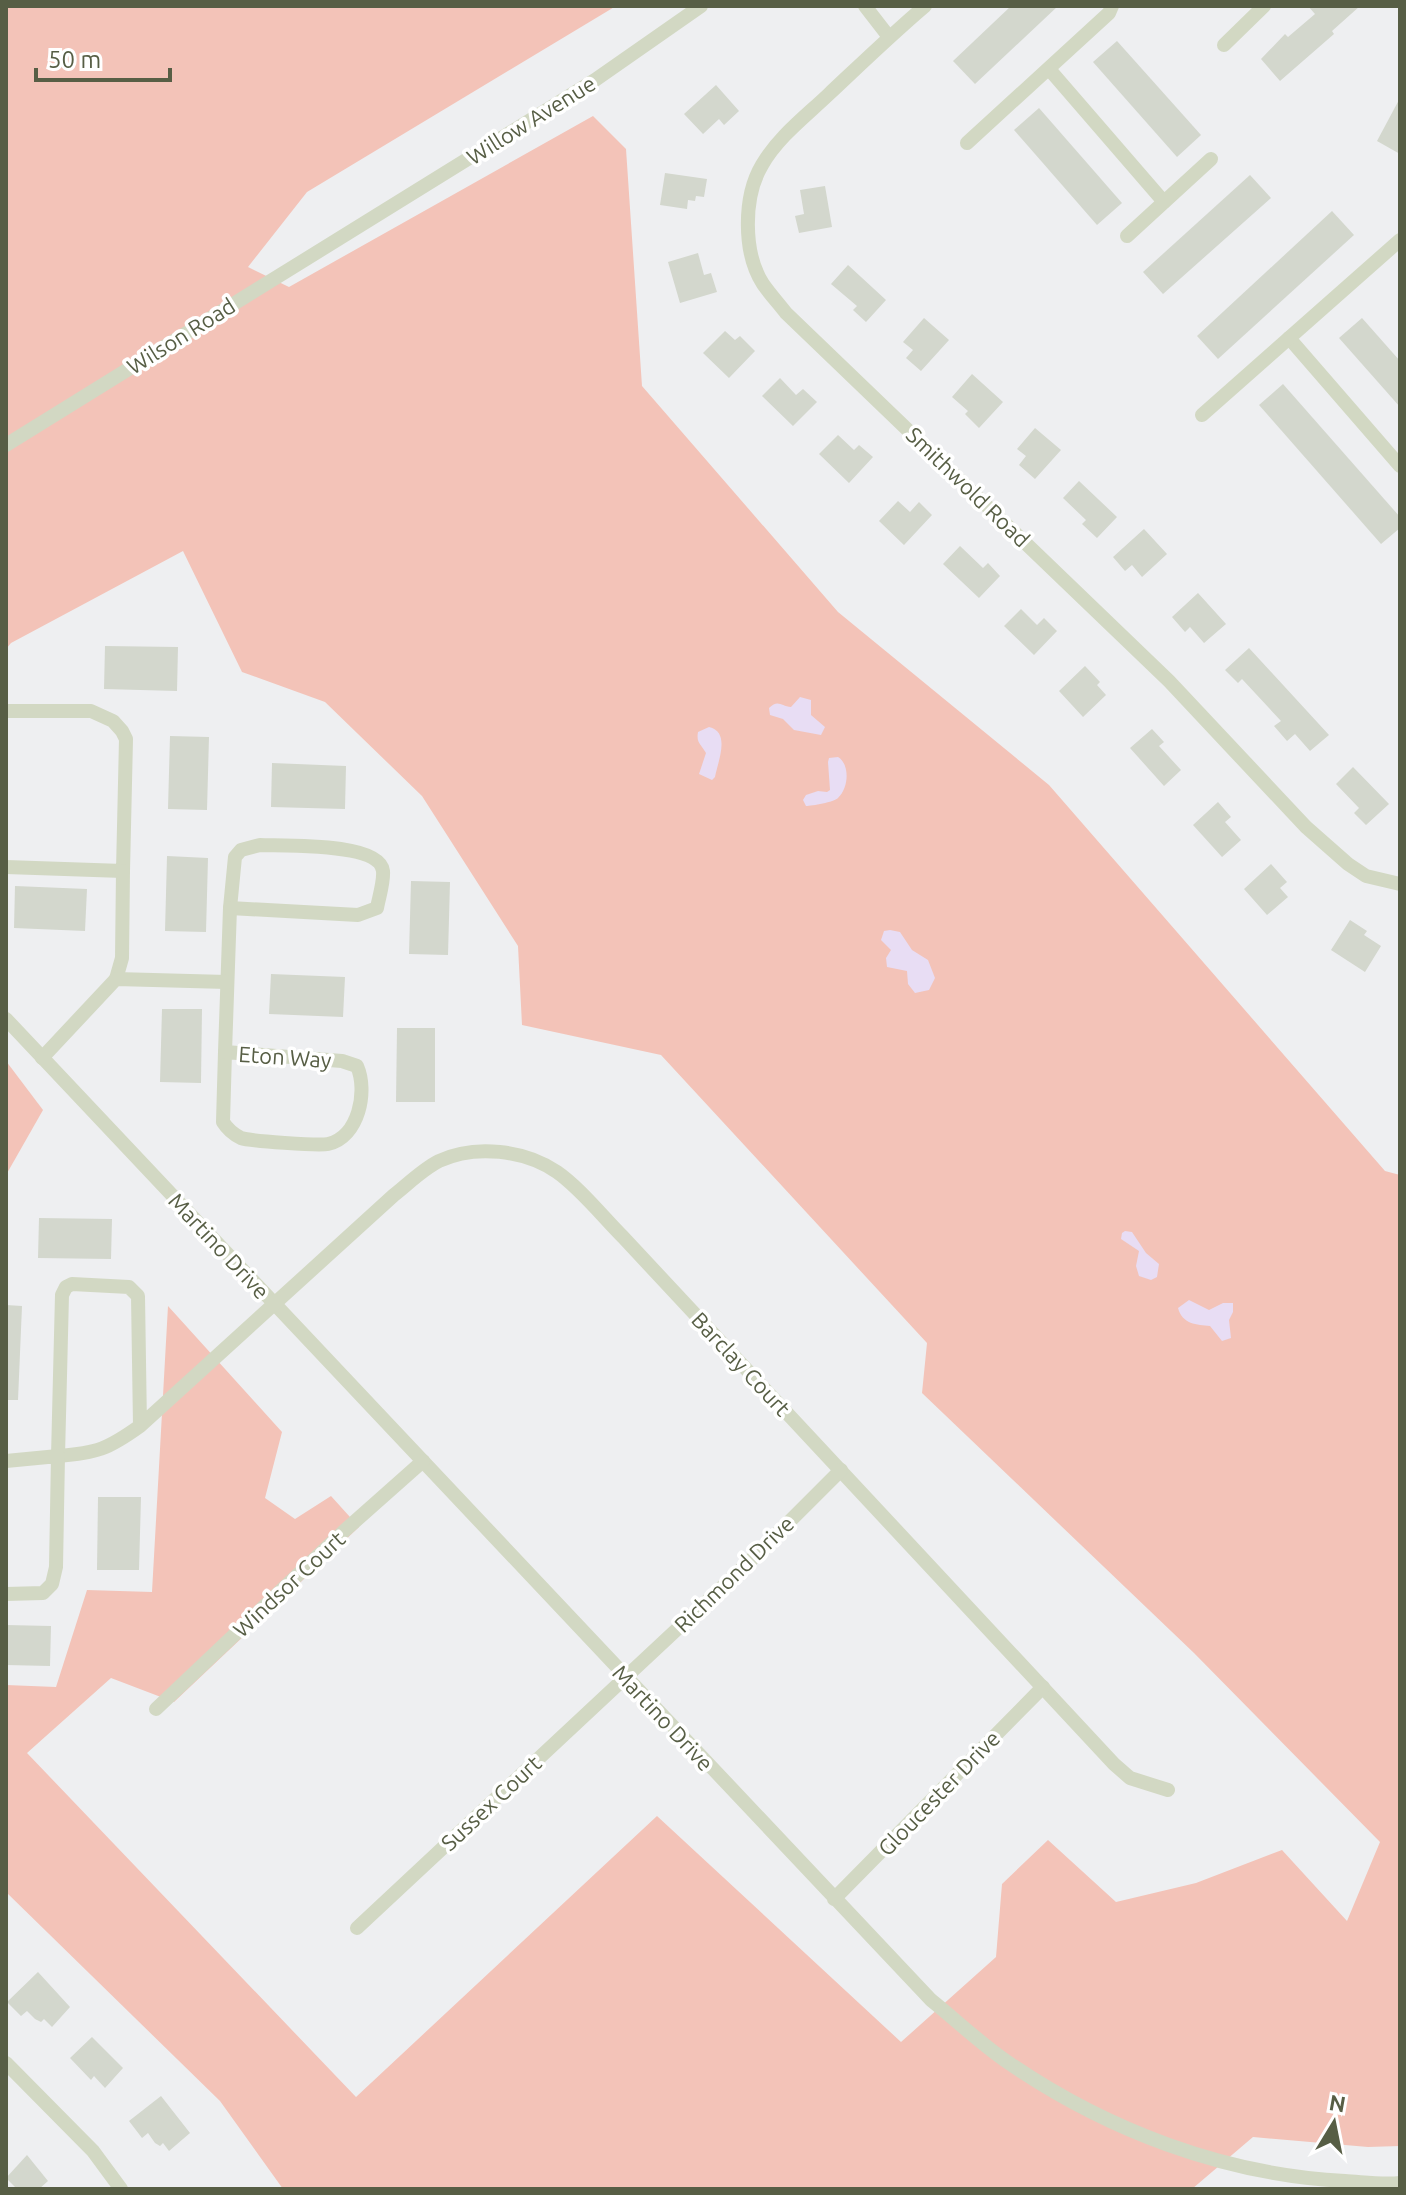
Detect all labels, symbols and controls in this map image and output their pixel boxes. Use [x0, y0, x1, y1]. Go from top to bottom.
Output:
scale bar [36, 32, 170, 82]
text: 50 m [48, 46, 101, 73]
street label: Willow Avenue [462, 70, 600, 169]
street label: Wilson Road [122, 292, 239, 379]
street label: Smithwold Road [902, 422, 1035, 552]
street label: Eton Way [238, 1041, 333, 1072]
street label: Martino Drive [164, 1188, 275, 1304]
street label: Barclay Court [687, 1307, 796, 1421]
street label: Richmond Drive [669, 1510, 799, 1637]
street label: Windsor Court [228, 1525, 350, 1642]
street label: Martino Drive [608, 1660, 719, 1776]
street label: Gloucester Drive [873, 1725, 1005, 1860]
street label: Sussex Court [436, 1750, 546, 1855]
north arrow [1294, 2083, 1374, 2163]
text: N [1327, 2089, 1348, 2117]

